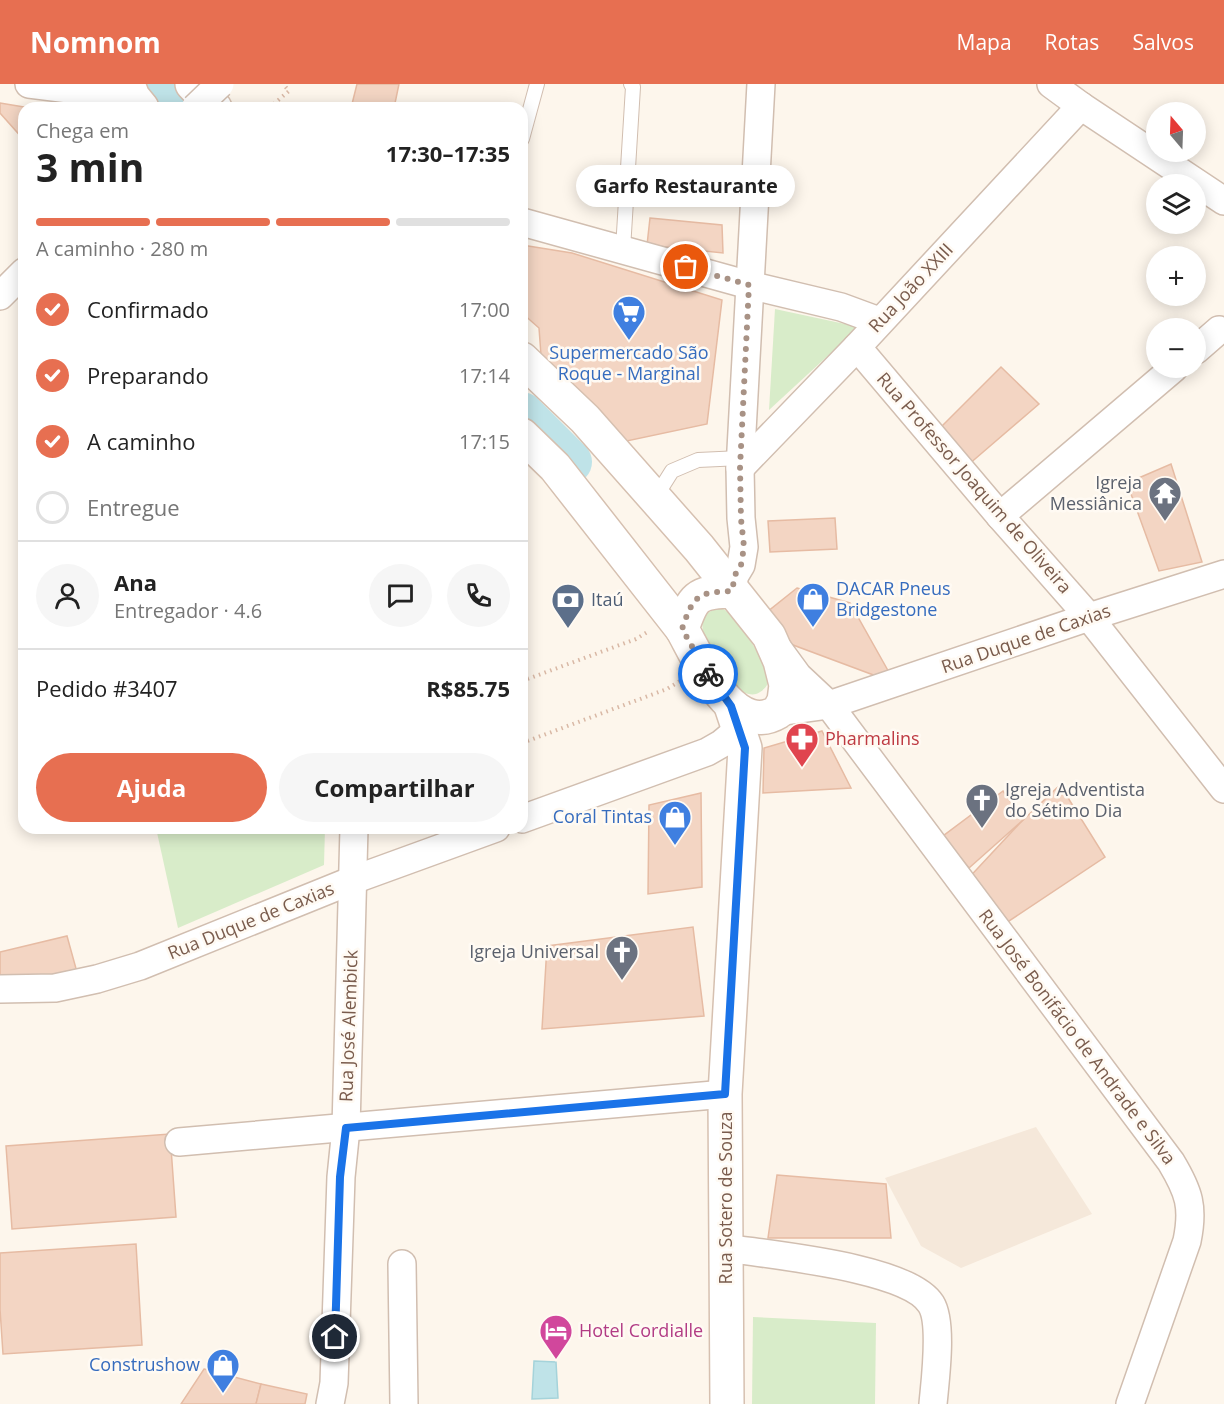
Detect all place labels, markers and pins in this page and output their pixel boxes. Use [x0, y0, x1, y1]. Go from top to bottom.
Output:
callout: Garfo Restaurante [576, 165, 795, 207]
pin [660, 241, 711, 292]
supermarket icon: Supermercado São Roque - Marginal [611, 294, 647, 341]
place label: Supermercado São Roque - Marginal [549, 340, 709, 385]
place label: Igreja Messiânica [1050, 470, 1142, 515]
temple icon: Igreja Messiânica [1147, 475, 1183, 522]
place label: DACAR Pneus Bridgestone [836, 576, 951, 621]
shop icon: DACAR Pneus Bridgestone [795, 581, 831, 628]
bank icon: Itaú [550, 582, 586, 629]
place label: Itaú [591, 587, 623, 611]
pharmacy icon: Pharmalins [784, 721, 820, 768]
place label: Pharmalins [825, 726, 920, 750]
place label: Igreja Adventista do Sétimo Dia [1005, 777, 1145, 822]
church icon: Igreja Adventista do Sétimo Dia [964, 782, 1000, 829]
shop icon: Coral Tintas [657, 799, 693, 846]
place label: Coral Tintas [553, 804, 652, 828]
church icon: Igreja Universal [604, 934, 640, 981]
place label: Igreja Universal [469, 939, 599, 963]
pin [309, 1311, 360, 1362]
hotel icon: Hotel Cordialle [538, 1313, 574, 1360]
place label: Hotel Cordialle [579, 1318, 703, 1342]
shop icon: Construshow [205, 1347, 241, 1394]
place label: Construshow [89, 1352, 200, 1376]

